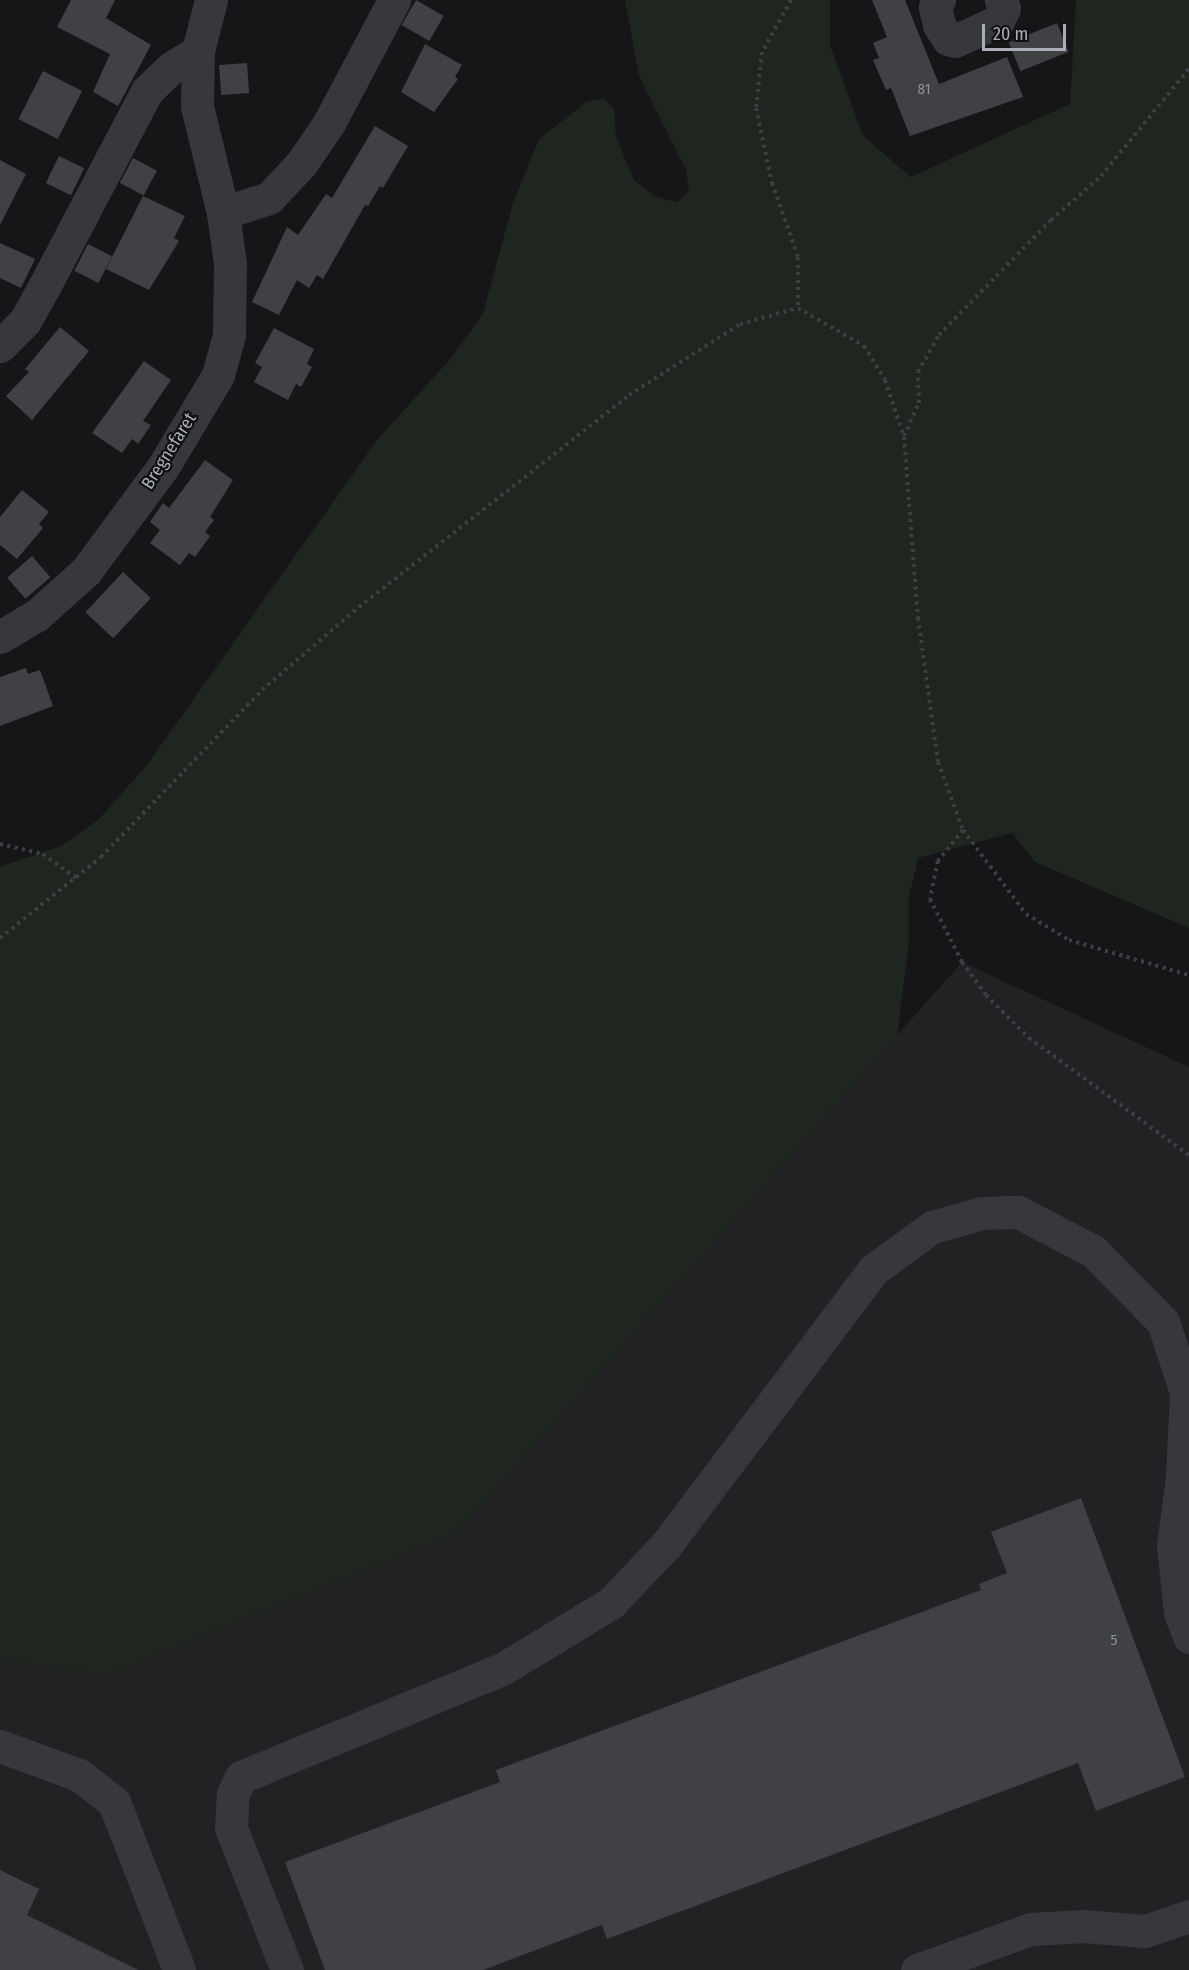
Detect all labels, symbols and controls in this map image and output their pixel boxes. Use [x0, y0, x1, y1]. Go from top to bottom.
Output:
scale bar [985, 12, 1069, 50]
text: 20 m [993, 23, 1028, 45]
house number: 81 [918, 81, 930, 99]
street label: Bregnefaret [137, 409, 201, 493]
house number: 5 [1111, 1632, 1117, 1650]

